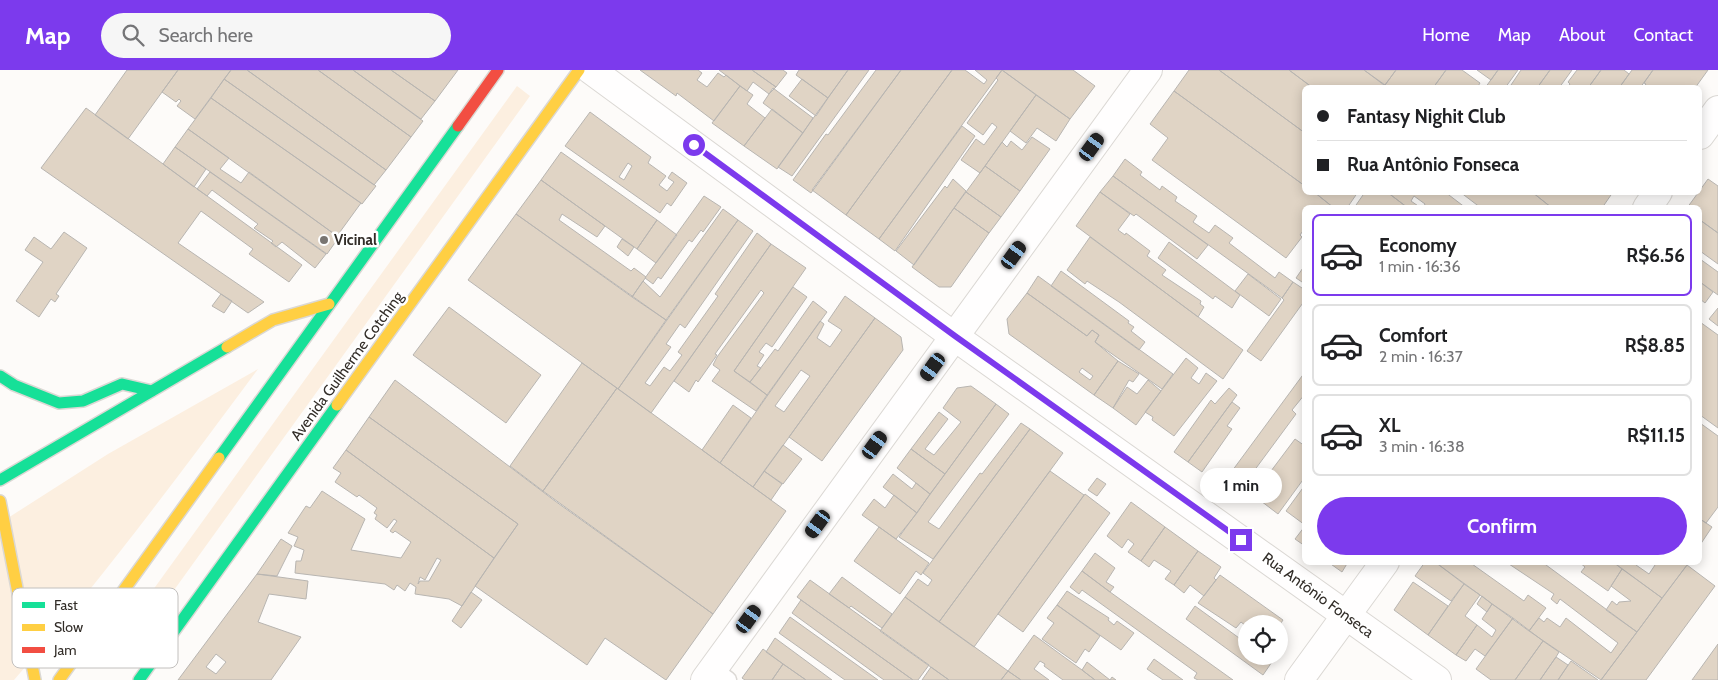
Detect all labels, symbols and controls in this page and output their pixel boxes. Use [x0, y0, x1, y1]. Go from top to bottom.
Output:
search box [101, 13, 451, 58]
text: Map [25, 21, 71, 50]
icon: search [119, 21, 147, 49]
text: Search here [159, 24, 253, 47]
text: Home [1422, 24, 1470, 46]
text: Map [1498, 24, 1531, 46]
text: About [1559, 24, 1605, 46]
text: Contact [1633, 24, 1693, 46]
text: Fantasy Nighit Club [1347, 105, 1506, 128]
car [1077, 130, 1106, 164]
route start [683, 134, 705, 156]
text: Rua Antônio Fonseca [1347, 153, 1519, 176]
place label: Vicinal [334, 231, 377, 249]
icon: car [1319, 233, 1364, 278]
marker: Vicinal [318, 234, 330, 246]
text: Economy [1379, 234, 1457, 257]
car [999, 238, 1028, 272]
text: R$6.56 [1626, 244, 1685, 267]
text: 1 min · 16:36 [1379, 257, 1461, 276]
street label: Avenida Guilherme Cotching [287, 288, 407, 444]
icon: car [1319, 323, 1364, 368]
text: Comfort [1379, 324, 1448, 347]
text: R$8.85 [1625, 334, 1685, 357]
text: 2 min · 16:37 [1379, 347, 1463, 366]
car [918, 350, 947, 384]
icon: car [1319, 413, 1364, 458]
text: XL [1379, 414, 1400, 437]
text: R$11.15 [1627, 424, 1685, 447]
car [860, 428, 889, 462]
text: 3 min · 16:38 [1379, 437, 1465, 456]
callout: 1 min [1200, 468, 1282, 502]
text: 1 min [1223, 476, 1259, 495]
button: Confirm [1317, 497, 1687, 555]
car [803, 507, 832, 541]
route end [1230, 529, 1252, 551]
street label: Rua Antônio Fonseca [1259, 549, 1378, 642]
legend [12, 588, 178, 668]
text: Fast [54, 596, 78, 614]
car [734, 602, 763, 636]
map controls [1238, 615, 1288, 665]
button: locate [1238, 615, 1288, 665]
text: Slow [54, 618, 83, 636]
text: Jam [53, 641, 76, 659]

